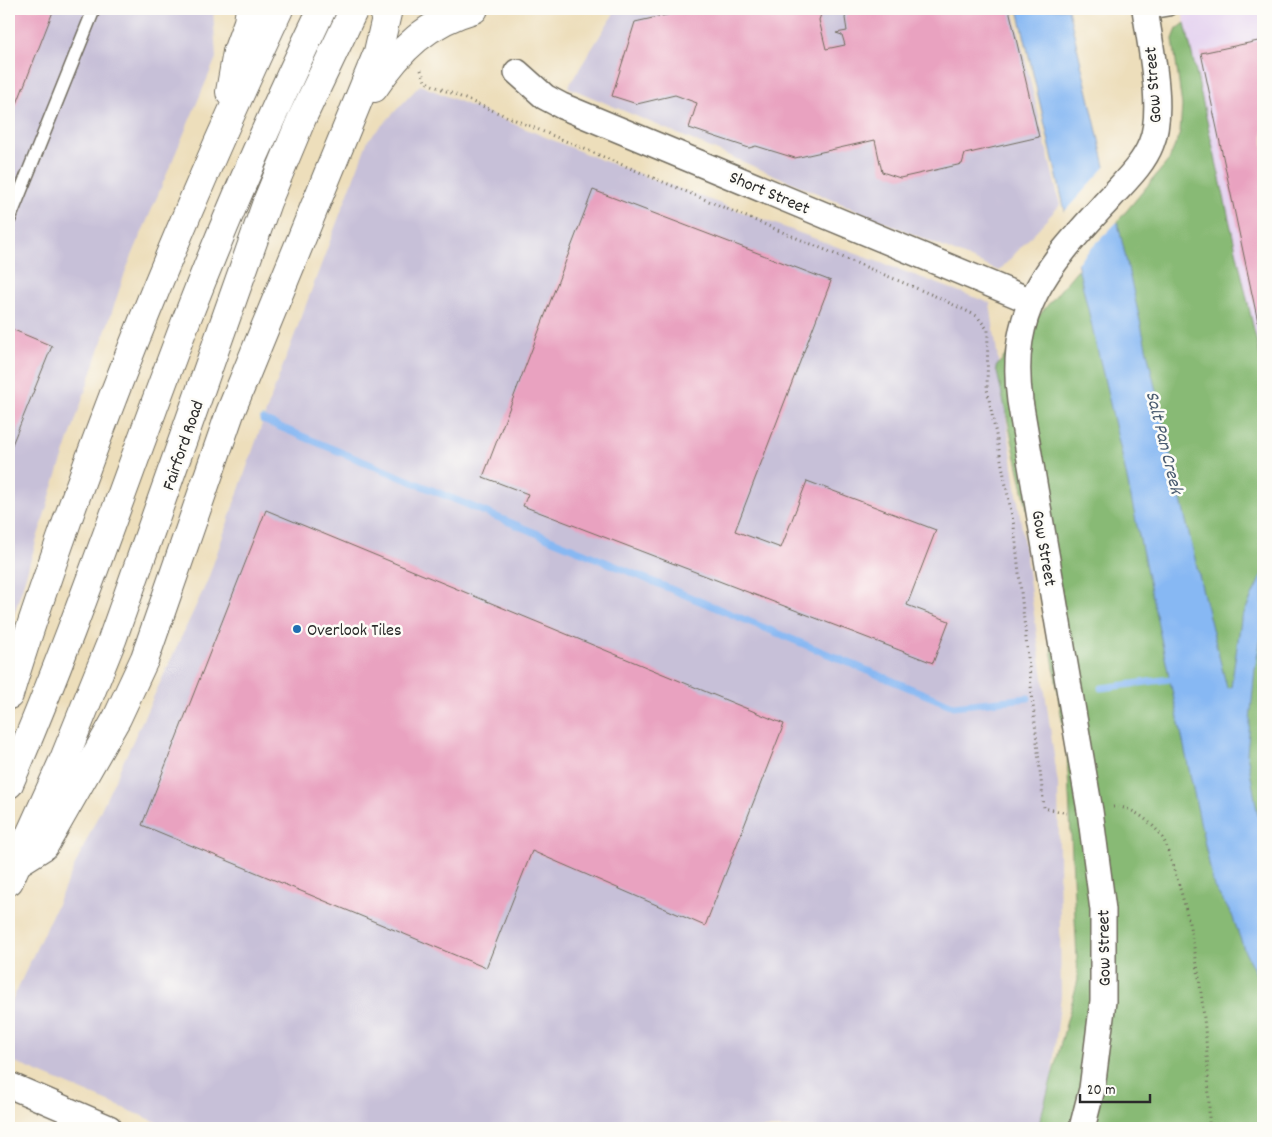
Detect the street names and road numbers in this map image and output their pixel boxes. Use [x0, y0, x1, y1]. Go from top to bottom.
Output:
street label: Gow Street [1139, 45, 1170, 124]
street label: Short Street [725, 166, 814, 223]
street label: Fairford Road [157, 397, 211, 494]
street label: Gow Street [1024, 509, 1062, 589]
street label: Gow Street [1092, 909, 1119, 986]

